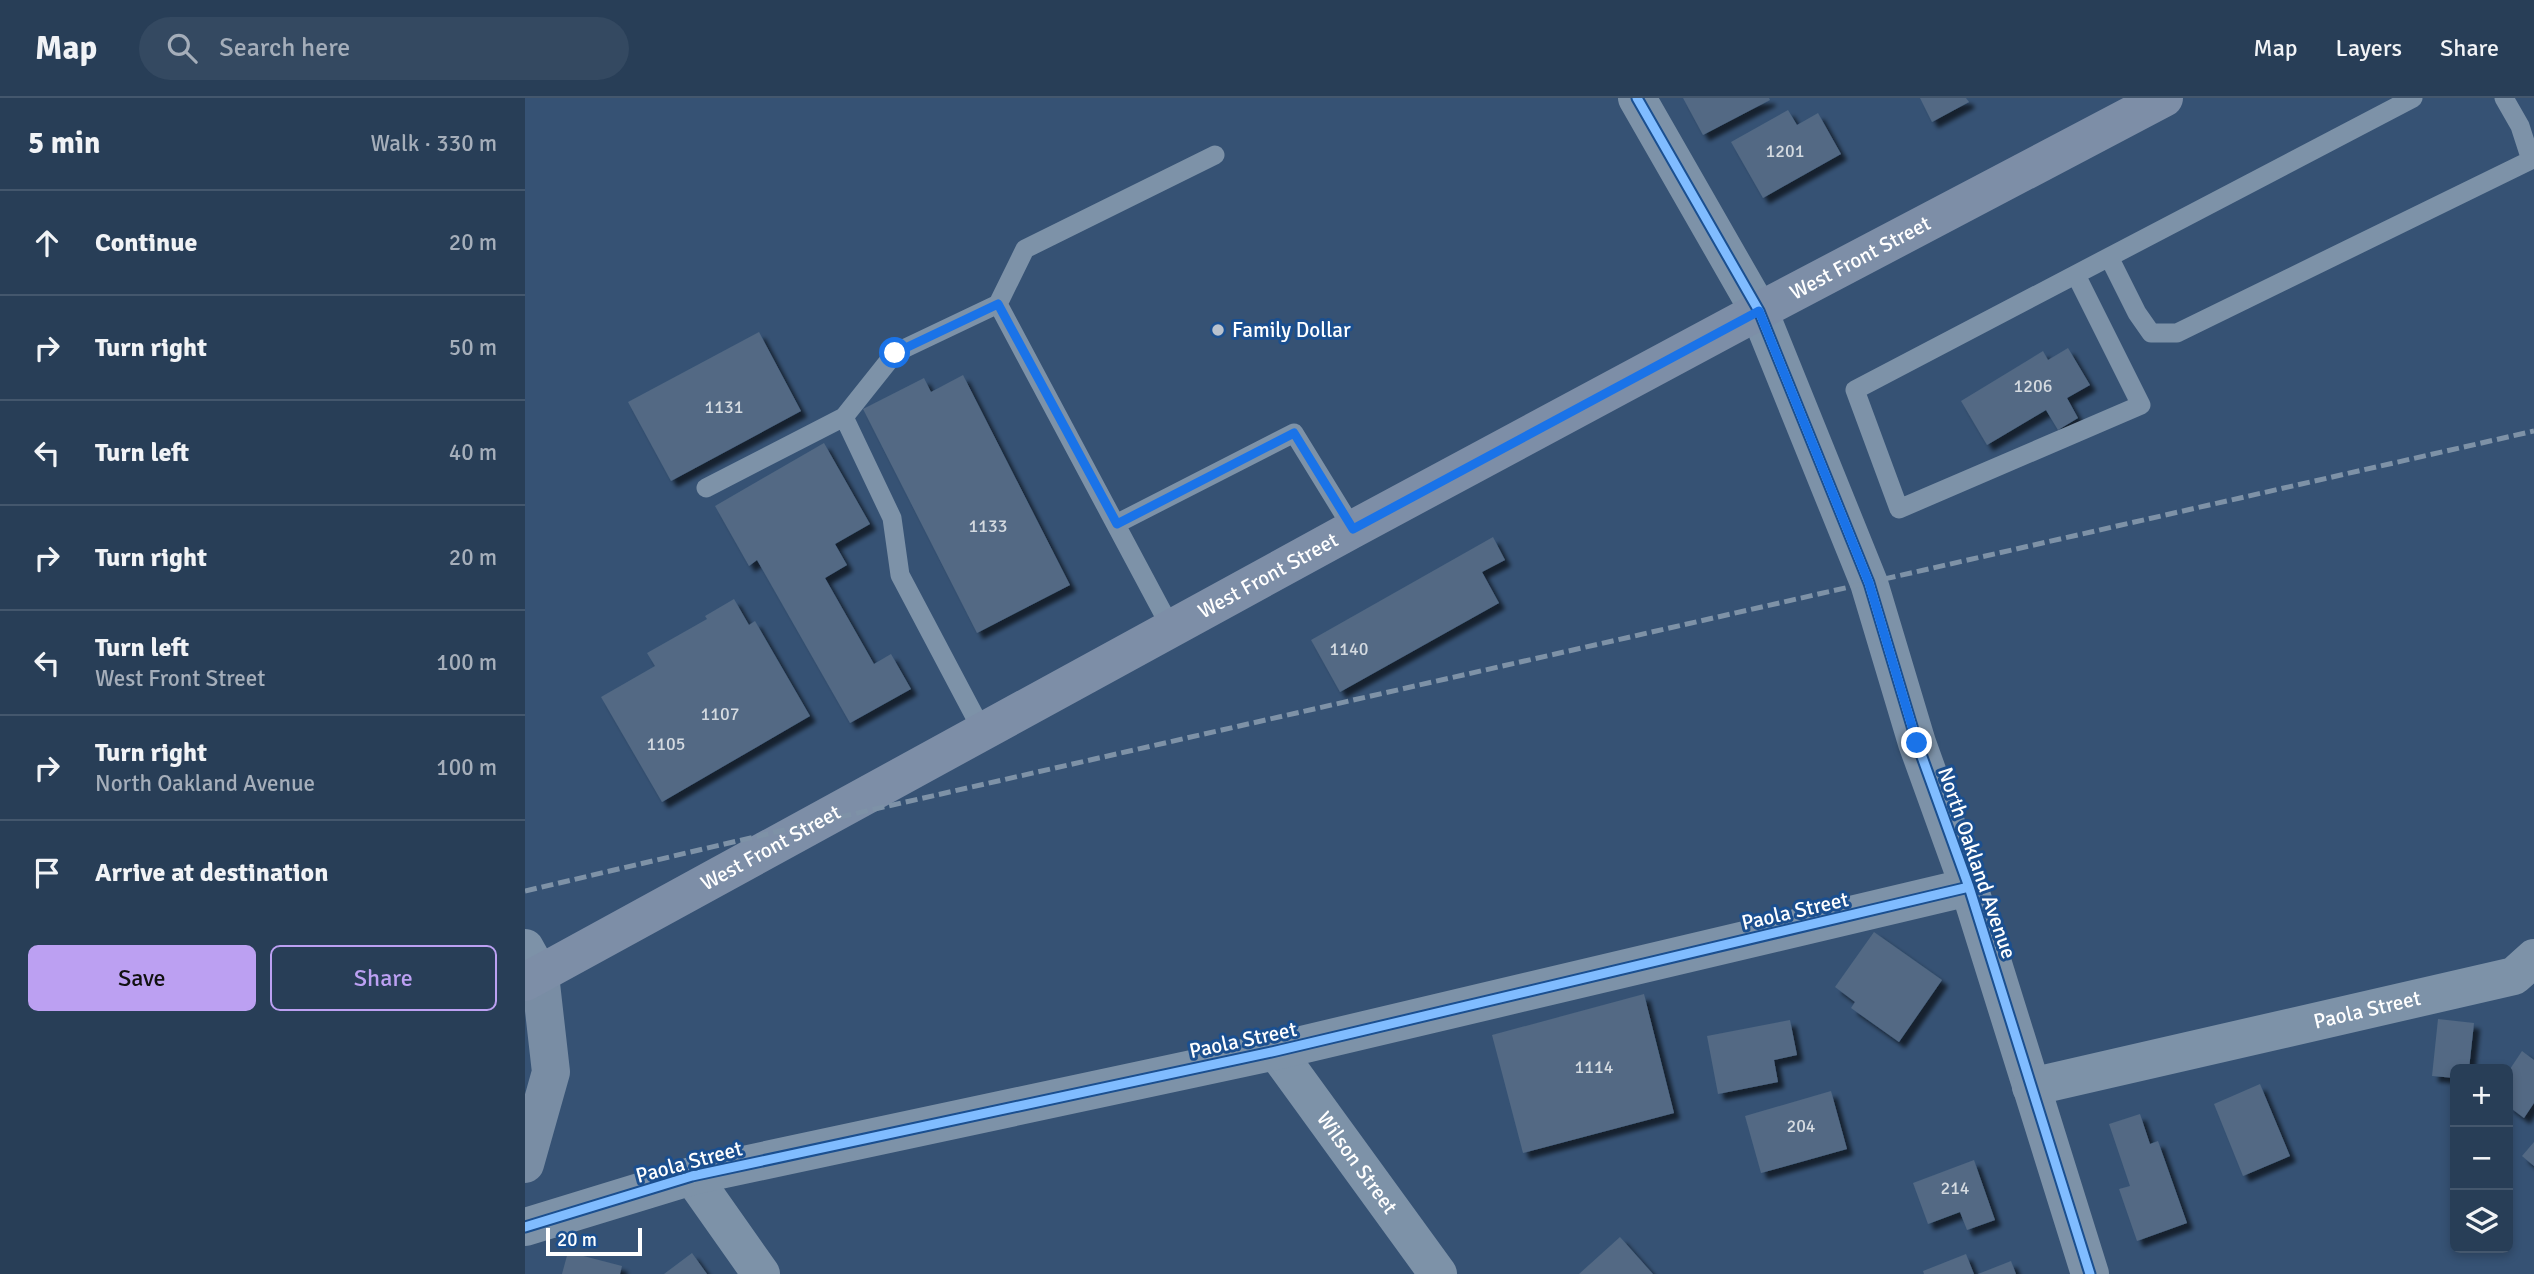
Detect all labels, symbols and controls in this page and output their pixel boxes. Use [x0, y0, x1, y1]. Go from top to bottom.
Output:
search box [139, 17, 629, 80]
text: Map [35, 28, 97, 69]
icon: search [163, 29, 201, 67]
text: Search here [219, 32, 350, 64]
text: Map [2253, 33, 2298, 63]
text: Layers [2336, 33, 2402, 63]
text: Share [2440, 33, 2499, 63]
text: 5 min [28, 125, 100, 162]
text: Walk · 330 m [371, 129, 497, 158]
house number: 1201 [1766, 140, 1804, 162]
street label: West Front Street [1785, 210, 1935, 306]
icon: ahead [28, 224, 66, 262]
text: Continue [95, 227, 197, 259]
text: 20 m [449, 228, 497, 257]
place label: Family Dollar [1232, 317, 1351, 343]
marker: Family Dollar [1210, 322, 1226, 338]
icon: right [28, 329, 66, 367]
text: Turn right [95, 332, 207, 364]
text: 50 m [449, 333, 497, 362]
route start [879, 337, 910, 368]
house number: 1206 [2014, 375, 2052, 397]
house number: 1131 [705, 396, 743, 418]
icon: left [28, 434, 66, 472]
text: Turn left [95, 437, 189, 469]
text: 40 m [449, 438, 497, 467]
house number: 1133 [969, 515, 1007, 537]
street label: West Front Street [1194, 527, 1343, 624]
icon: right [28, 539, 66, 577]
text: Turn right [95, 542, 207, 574]
text: 20 m [449, 543, 497, 572]
text: Turn left [95, 632, 189, 664]
house number: 1140 [1330, 638, 1368, 660]
icon: left [28, 644, 66, 682]
text: 100 m [436, 648, 497, 677]
text: West Front Street [95, 664, 265, 693]
house number: 1107 [701, 703, 739, 725]
route end [1901, 727, 1932, 758]
house number: 1105 [647, 733, 685, 755]
text: Turn right [95, 737, 207, 769]
icon: right [28, 749, 66, 787]
text: 100 m [436, 753, 497, 782]
street label: North Oakland Avenue [1932, 764, 2022, 962]
text: North Oakland Avenue [95, 769, 315, 798]
street label: West Front Street [696, 799, 845, 896]
icon: arrive [28, 854, 66, 892]
text: Arrive at destination [95, 857, 328, 889]
street label: Paola Street [1739, 886, 1851, 936]
button: Save [28, 945, 256, 1011]
button: Share [270, 945, 497, 1011]
street label: Paola Street [2311, 985, 2423, 1035]
street label: Paola Street [1187, 1016, 1299, 1064]
house number: 1114 [1575, 1056, 1614, 1078]
map controls [2450, 1064, 2513, 1253]
button: + [2450, 1064, 2513, 1127]
street label: Wilson Street [1311, 1106, 1403, 1219]
house number: 204 [1786, 1115, 1816, 1137]
button: − [2450, 1127, 2513, 1190]
street label: Paola Street [633, 1135, 745, 1189]
house number: 214 [1940, 1177, 1970, 1199]
button: layers [2450, 1190, 2513, 1253]
scale bar [546, 1225, 642, 1257]
text: 20 m [557, 1228, 597, 1252]

